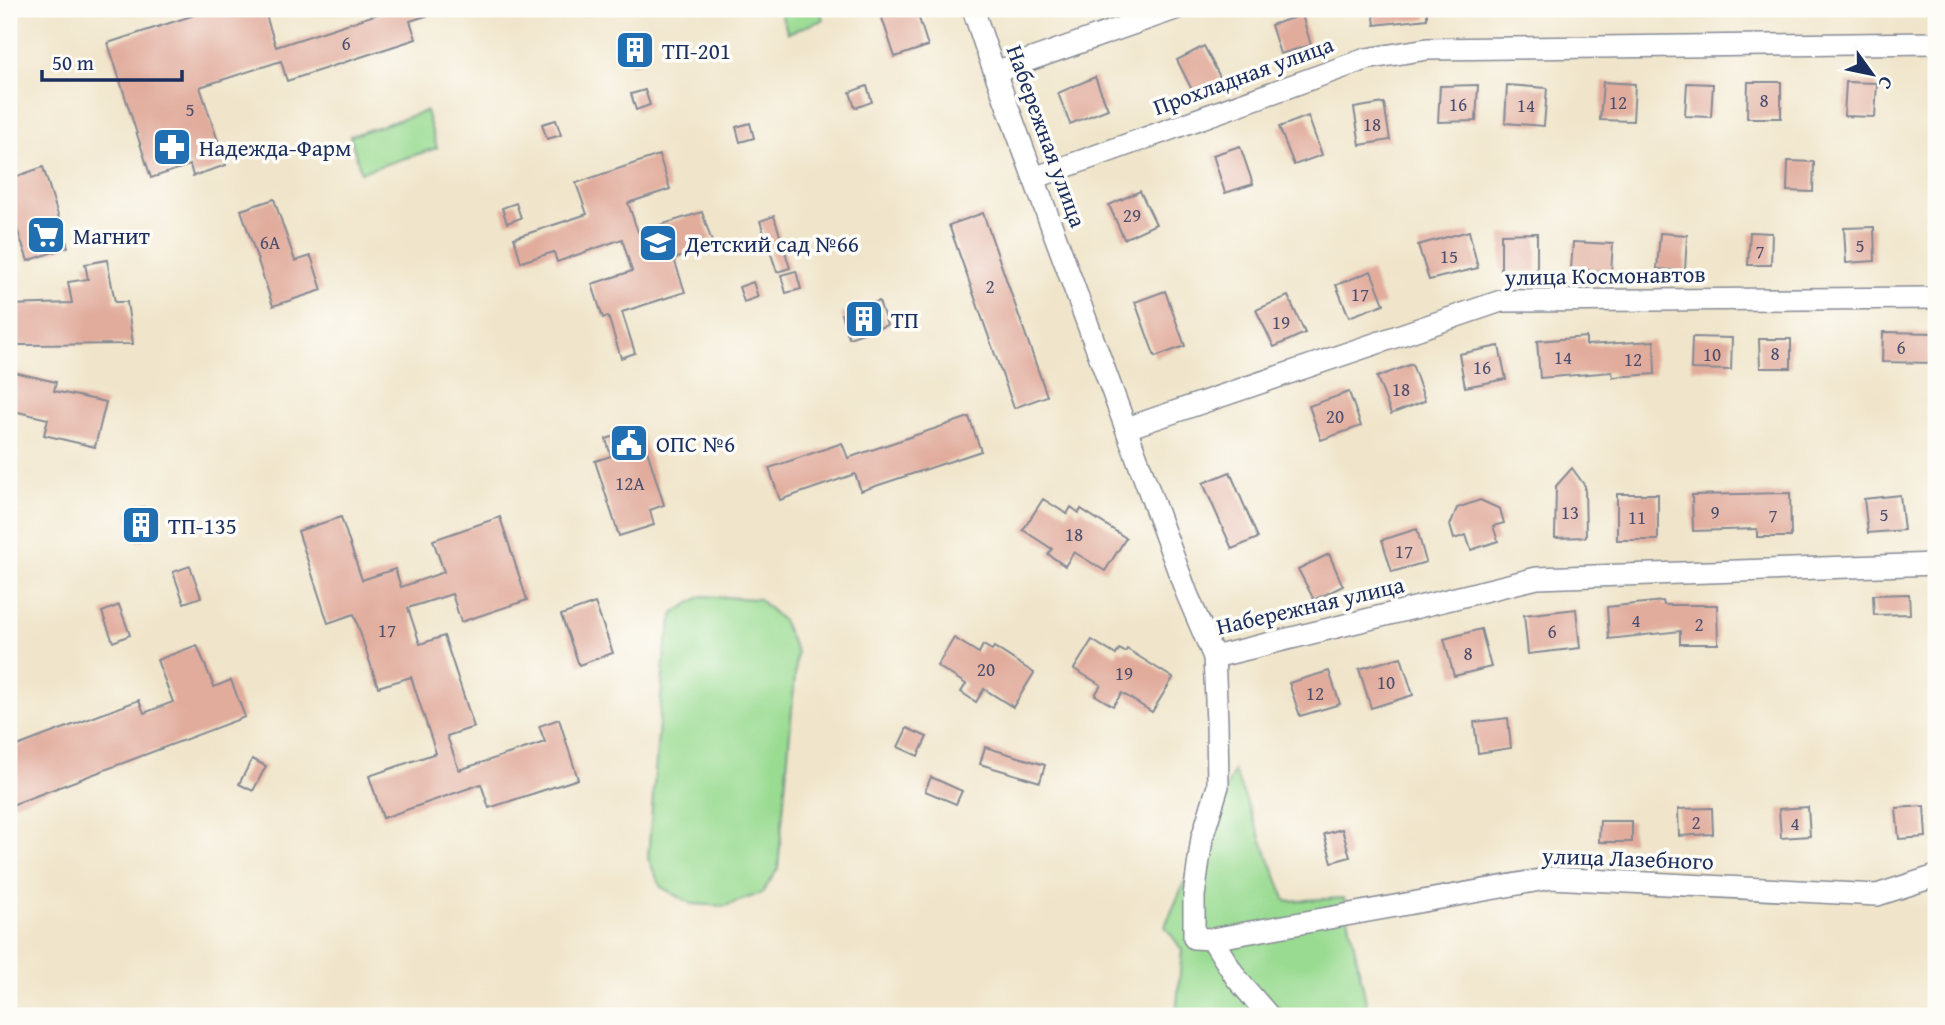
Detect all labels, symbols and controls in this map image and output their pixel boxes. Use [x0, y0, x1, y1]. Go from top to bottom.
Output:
street label: Прохладная улица [1148, 27, 1338, 123]
house number: 6 [341, 29, 351, 57]
building icon: ТП-201 [614, 29, 656, 71]
place label: ТП-201 [662, 34, 731, 67]
scale bar [42, 38, 182, 82]
north arrow [1836, 38, 1906, 108]
street label: Набережная улица [999, 40, 1095, 232]
text: 50 m [52, 47, 94, 78]
text: С [1871, 71, 1901, 96]
house number: 8 [1759, 86, 1769, 114]
house number: 12 [1609, 88, 1627, 116]
house number: 16 [1449, 90, 1467, 118]
house number: 14 [1517, 91, 1535, 119]
house number: 5 [185, 95, 195, 123]
house number: 18 [1363, 110, 1381, 138]
pharmacy icon: Надежда-Фарм [151, 126, 193, 168]
place label: Надежда-Фарм [199, 131, 351, 164]
house number: 29 [1123, 201, 1141, 229]
supermarket icon: Магнит [25, 214, 67, 256]
place label: Магнит [73, 219, 150, 252]
school or university icon: Детский сад №66 [637, 222, 679, 264]
place label: Детский сад №66 [684, 227, 859, 260]
house number: 6А [260, 228, 281, 256]
house number: 5 [1855, 231, 1865, 259]
house number: 7 [1755, 237, 1765, 265]
house number: 15 [1440, 242, 1458, 270]
street label: улица Космонавтов [1503, 257, 1706, 293]
house number: 2 [985, 272, 995, 300]
house number: 17 [1351, 280, 1369, 308]
building icon: ТП [843, 298, 885, 340]
place label: ТП [891, 303, 919, 336]
house number: 19 [1272, 308, 1290, 336]
house number: 6 [1896, 333, 1906, 361]
house number: 8 [1770, 339, 1780, 367]
house number: 10 [1703, 340, 1721, 368]
house number: 14 [1554, 343, 1572, 371]
house number: 12 [1624, 345, 1642, 373]
house number: 16 [1473, 353, 1491, 381]
house number: 18 [1392, 375, 1410, 403]
house number: 20 [1326, 402, 1344, 430]
public building icon: ОПС №6 [608, 422, 650, 464]
place label: ОПС №6 [656, 427, 735, 460]
house number: 12А [615, 469, 645, 497]
house number: 13 [1561, 498, 1579, 526]
house number: 9 [1710, 498, 1720, 526]
house number: 5 [1879, 500, 1889, 528]
house number: 7 [1768, 501, 1778, 529]
house number: 11 [1628, 503, 1646, 531]
building icon: ТП-135 [120, 504, 162, 546]
place label: ТП-135 [168, 509, 237, 542]
house number: 18 [1065, 520, 1083, 548]
house number: 17 [1395, 537, 1413, 565]
street label: Набережная улица [1213, 567, 1407, 643]
house number: 4 [1631, 606, 1641, 634]
house number: 2 [1694, 610, 1704, 638]
house number: 17 [378, 616, 396, 644]
house number: 6 [1547, 617, 1557, 645]
house number: 8 [1463, 639, 1473, 667]
house number: 20 [977, 655, 995, 683]
house number: 19 [1115, 659, 1133, 687]
house number: 10 [1377, 668, 1395, 696]
house number: 12 [1306, 679, 1324, 707]
house number: 2 [1691, 808, 1701, 836]
house number: 4 [1790, 809, 1800, 837]
street label: улица Лазебного [1541, 838, 1714, 877]

